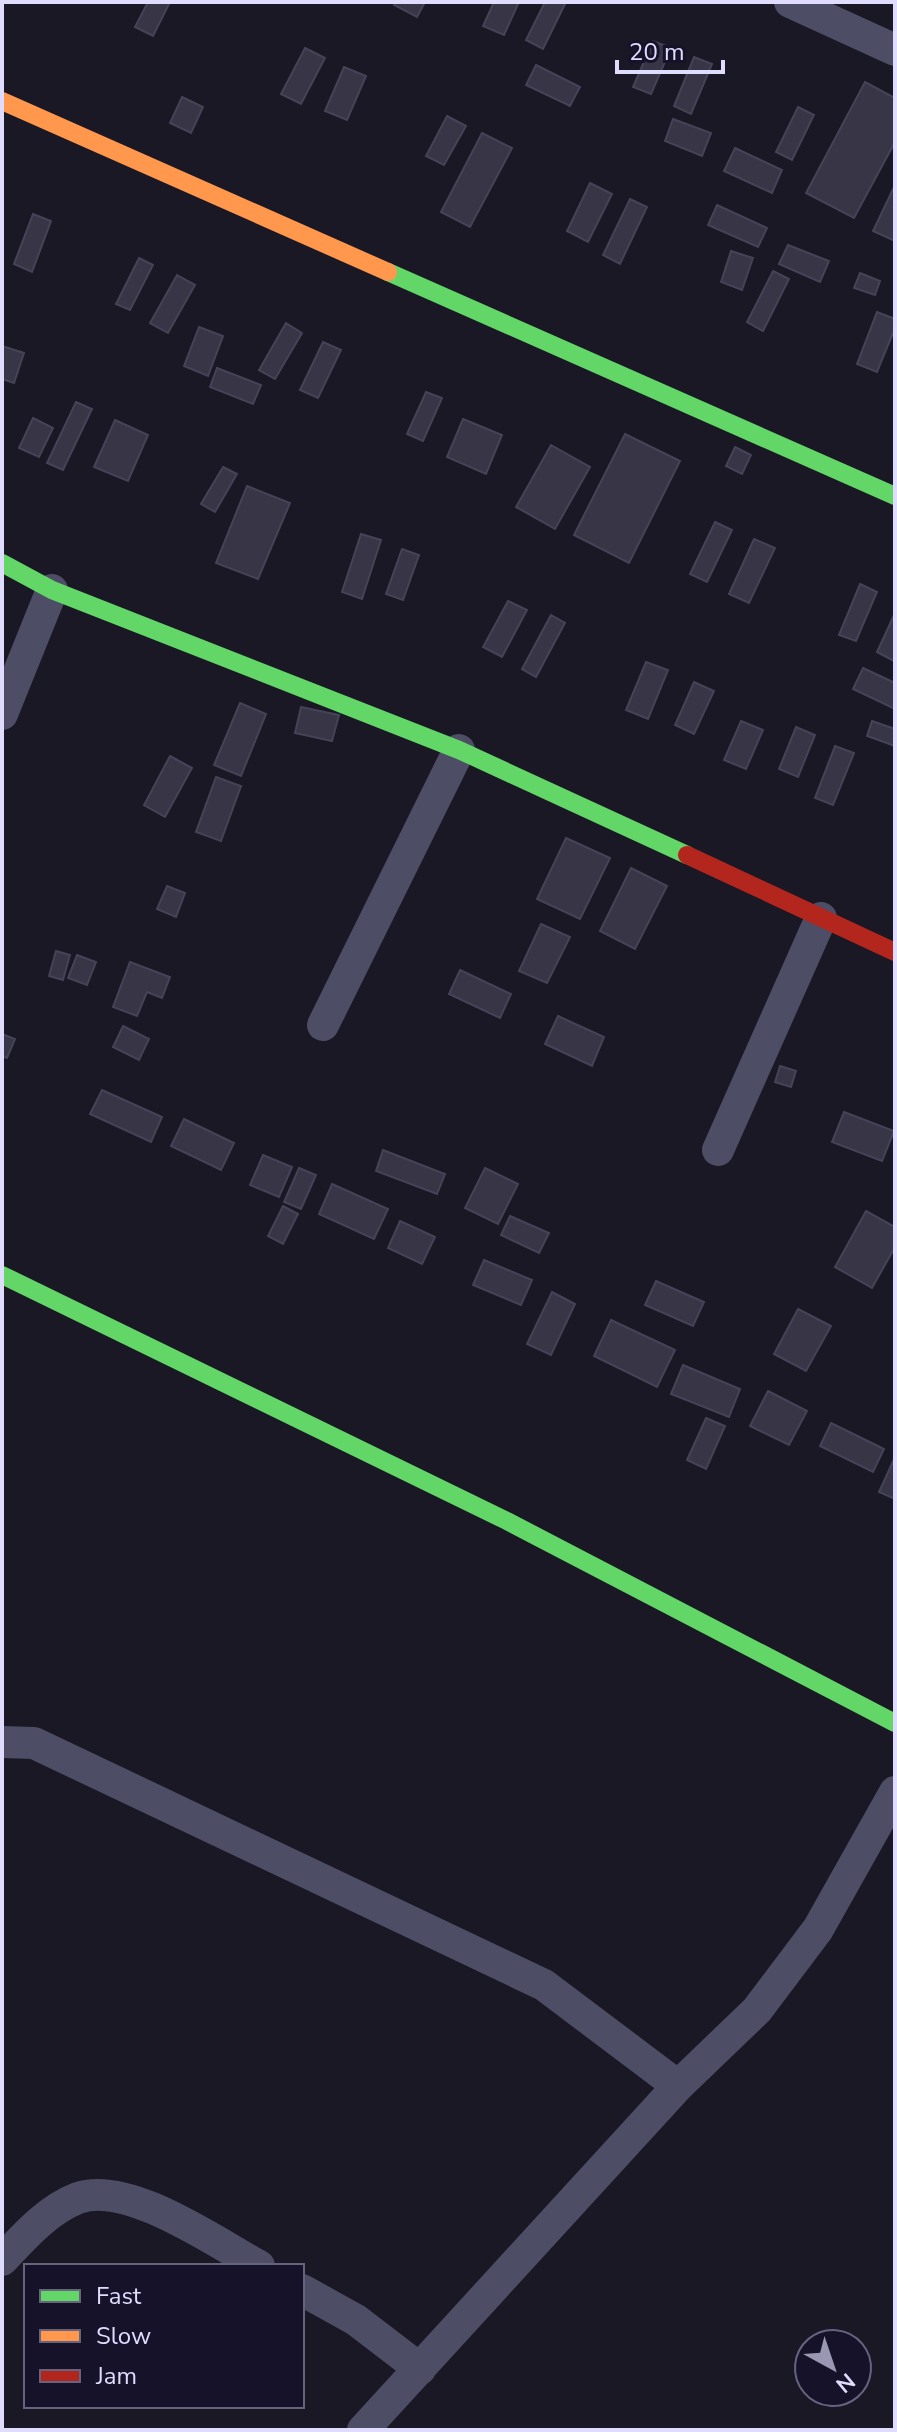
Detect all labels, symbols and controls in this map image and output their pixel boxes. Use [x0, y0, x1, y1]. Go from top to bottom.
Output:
scale bar [617, 24, 723, 74]
text: 20 m [629, 36, 685, 68]
legend [24, 2264, 304, 2408]
text: Fast [96, 2280, 142, 2312]
text: Slow [96, 2320, 151, 2352]
north arrow [793, 2328, 873, 2408]
text: Jam [95, 2360, 137, 2392]
text: N [829, 2366, 861, 2399]

